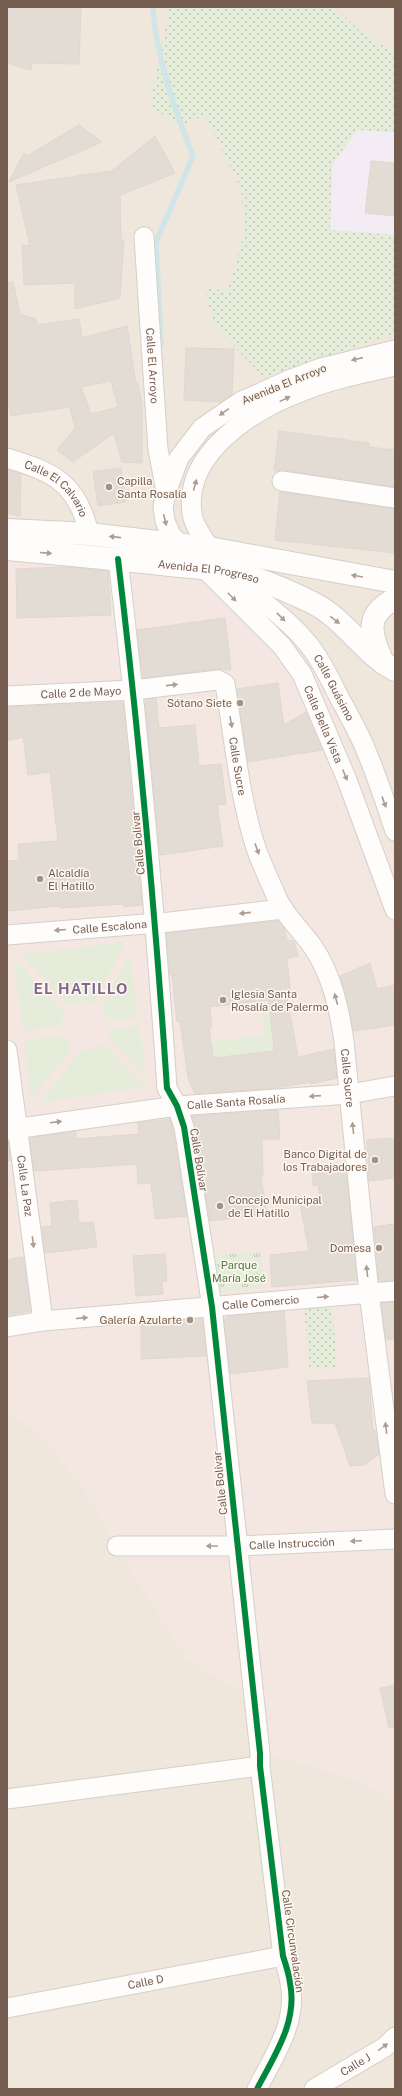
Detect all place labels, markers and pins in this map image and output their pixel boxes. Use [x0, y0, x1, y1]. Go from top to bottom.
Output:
place label: Capilla Santa Rosalía [117, 475, 187, 500]
marker: Capilla Santa Rosalía [104, 482, 114, 492]
place label: Sótano Siete [167, 697, 232, 709]
marker: Sótano Siete [235, 698, 245, 708]
place label: Alcaldía El Hatillo [48, 867, 94, 892]
marker: Alcaldía El Hatillo [35, 874, 45, 884]
place label: Iglesia Santa Rosalía de Palermo [231, 988, 328, 1013]
marker: Iglesia Santa Rosalía de Palermo [218, 995, 228, 1005]
place label: Banco Digital de los Trabajadores [283, 1148, 367, 1173]
marker: Banco Digital de los Trabajadores [370, 1155, 380, 1165]
place label: Concejo Municipal de El Hatillo [228, 1194, 322, 1219]
marker: Concejo Municipal de El Hatillo [215, 1201, 225, 1211]
place label: Domesa [330, 1242, 371, 1254]
marker: Domesa [374, 1243, 384, 1253]
place label: Galería Azularte [99, 1314, 182, 1326]
marker: Galería Azularte [185, 1315, 195, 1325]

